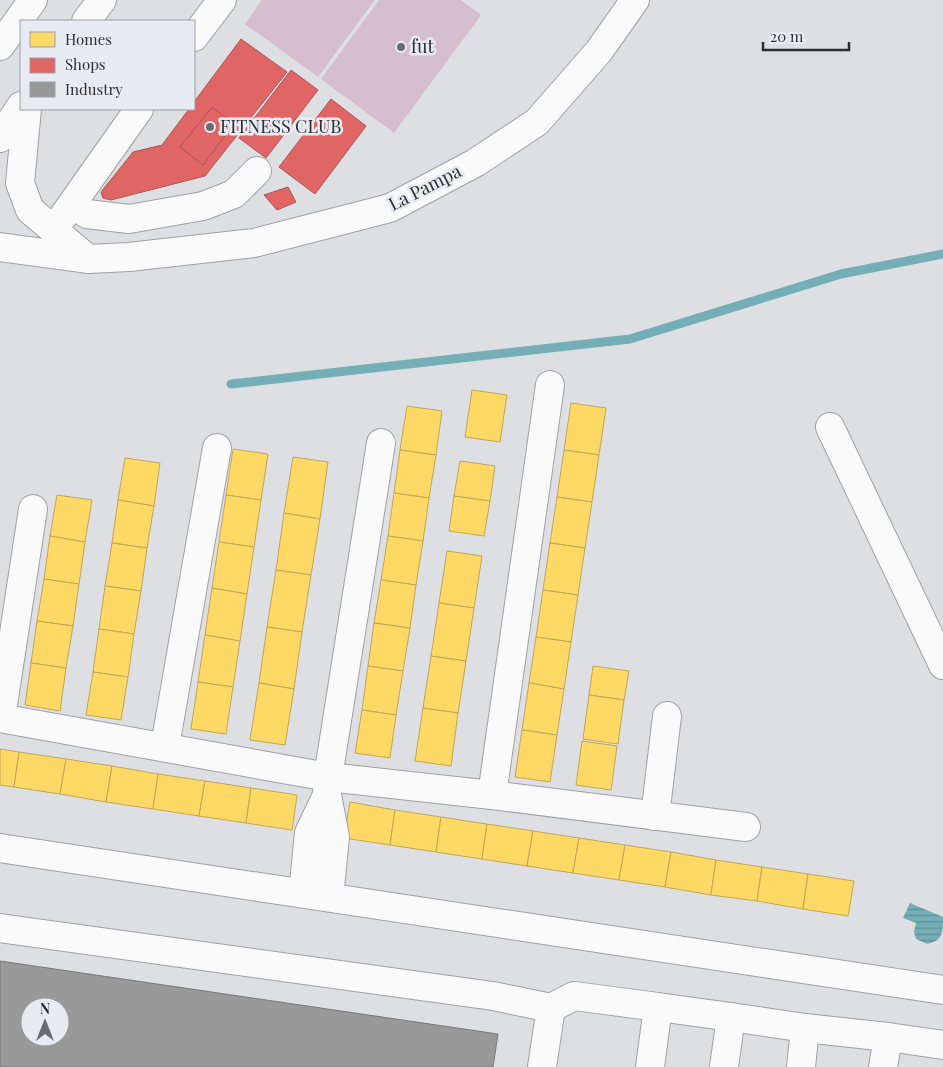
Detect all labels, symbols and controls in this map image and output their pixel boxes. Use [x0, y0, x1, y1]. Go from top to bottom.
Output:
legend [20, 20, 195, 110]
scale bar [763, 20, 849, 52]
text: 20 m [770, 26, 804, 46]
text: Homes [65, 29, 112, 49]
place label: fut [411, 34, 434, 58]
marker: fut [395, 41, 407, 53]
text: Shops [65, 54, 106, 74]
text: Industry [65, 79, 123, 99]
place label: FITNESS CLUB [220, 114, 342, 138]
marker: FITNESS CLUB [204, 121, 216, 133]
street label: La Pampa [384, 159, 465, 216]
north arrow [20, 997, 70, 1047]
text: N [40, 999, 50, 1018]

